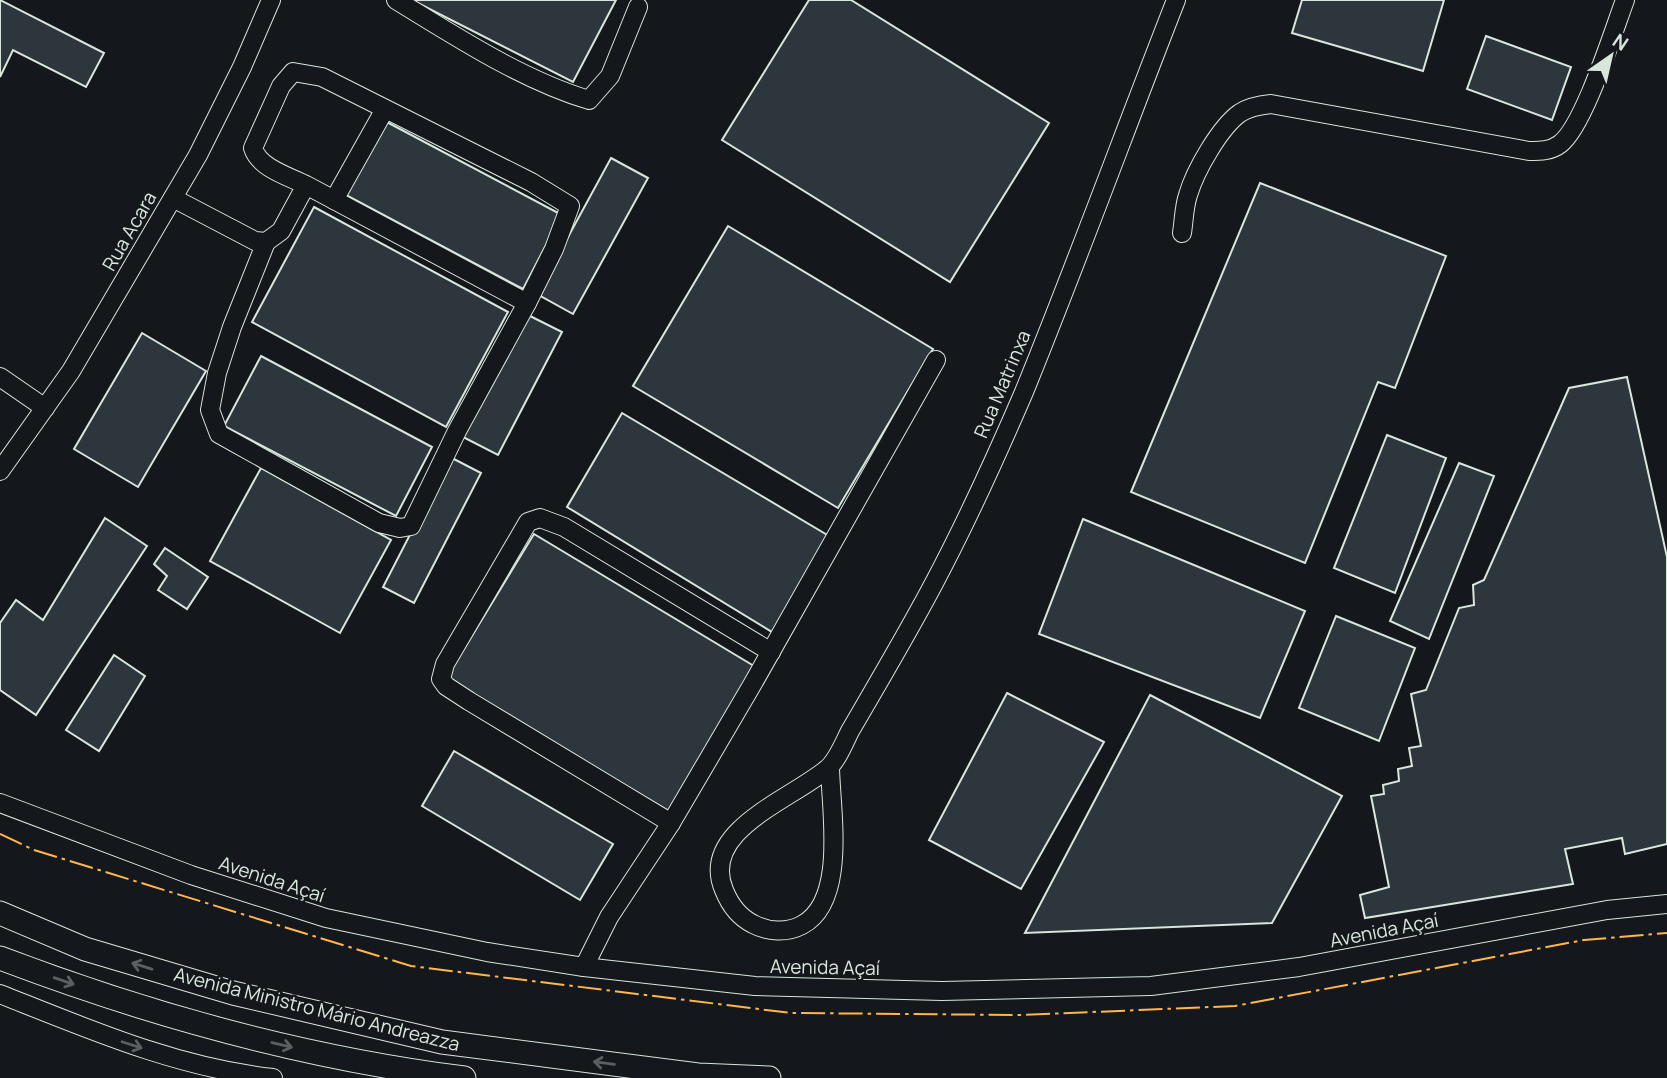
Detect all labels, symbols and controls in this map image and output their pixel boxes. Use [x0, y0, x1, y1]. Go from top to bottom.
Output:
north arrow [1576, 21, 1646, 91]
text: N [1608, 27, 1633, 57]
street label: Rua Acara [96, 187, 162, 275]
street label: Rua Matrinxa [968, 326, 1036, 442]
street label: Avenida Açaí [216, 850, 328, 908]
street label: Avenida Açaí [1327, 907, 1441, 953]
street label: Avenida Açaí [770, 953, 880, 981]
one-way arrow [131, 958, 153, 971]
street label: Avenida Ministro Mário Andreazza [171, 961, 463, 1057]
one-way arrow [53, 976, 75, 988]
one-way arrow [121, 1039, 143, 1052]
one-way arrow [270, 1039, 293, 1052]
one-way arrow [593, 1057, 615, 1070]

